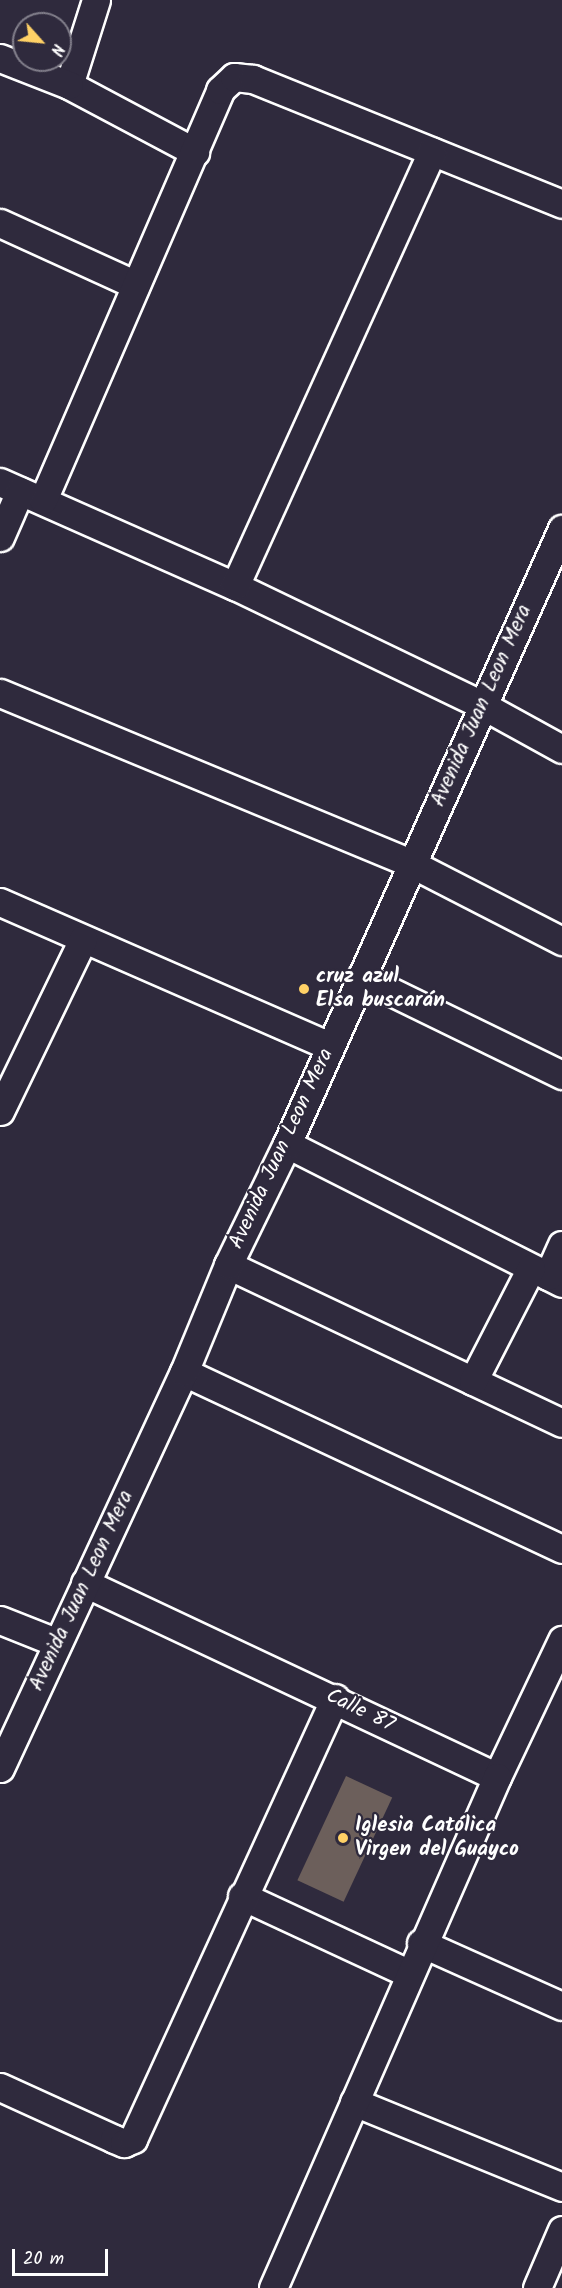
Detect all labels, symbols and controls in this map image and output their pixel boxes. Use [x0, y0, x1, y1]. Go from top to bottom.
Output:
north arrow [12, 12, 72, 72]
text: N [43, 39, 70, 60]
street label: Avenida Juan Leon Mera [426, 601, 538, 811]
place label: cruz azul Elsa buscarán [316, 964, 445, 1014]
marker: cruz azul Elsa buscarán [297, 982, 311, 996]
street label: Avenida Juan Leon Mera [224, 1045, 340, 1253]
street label: Avenida Juan Leon Mera [24, 1487, 140, 1695]
street label: Calle 87 [322, 1684, 398, 1738]
place label: Iglesia Católica Virgen del Guayco [355, 1813, 519, 1863]
marker: Iglesia Católica Virgen del Guayco [336, 1831, 350, 1845]
scale bar [15, 2237, 111, 2275]
text: 20 m [23, 2245, 64, 2274]

